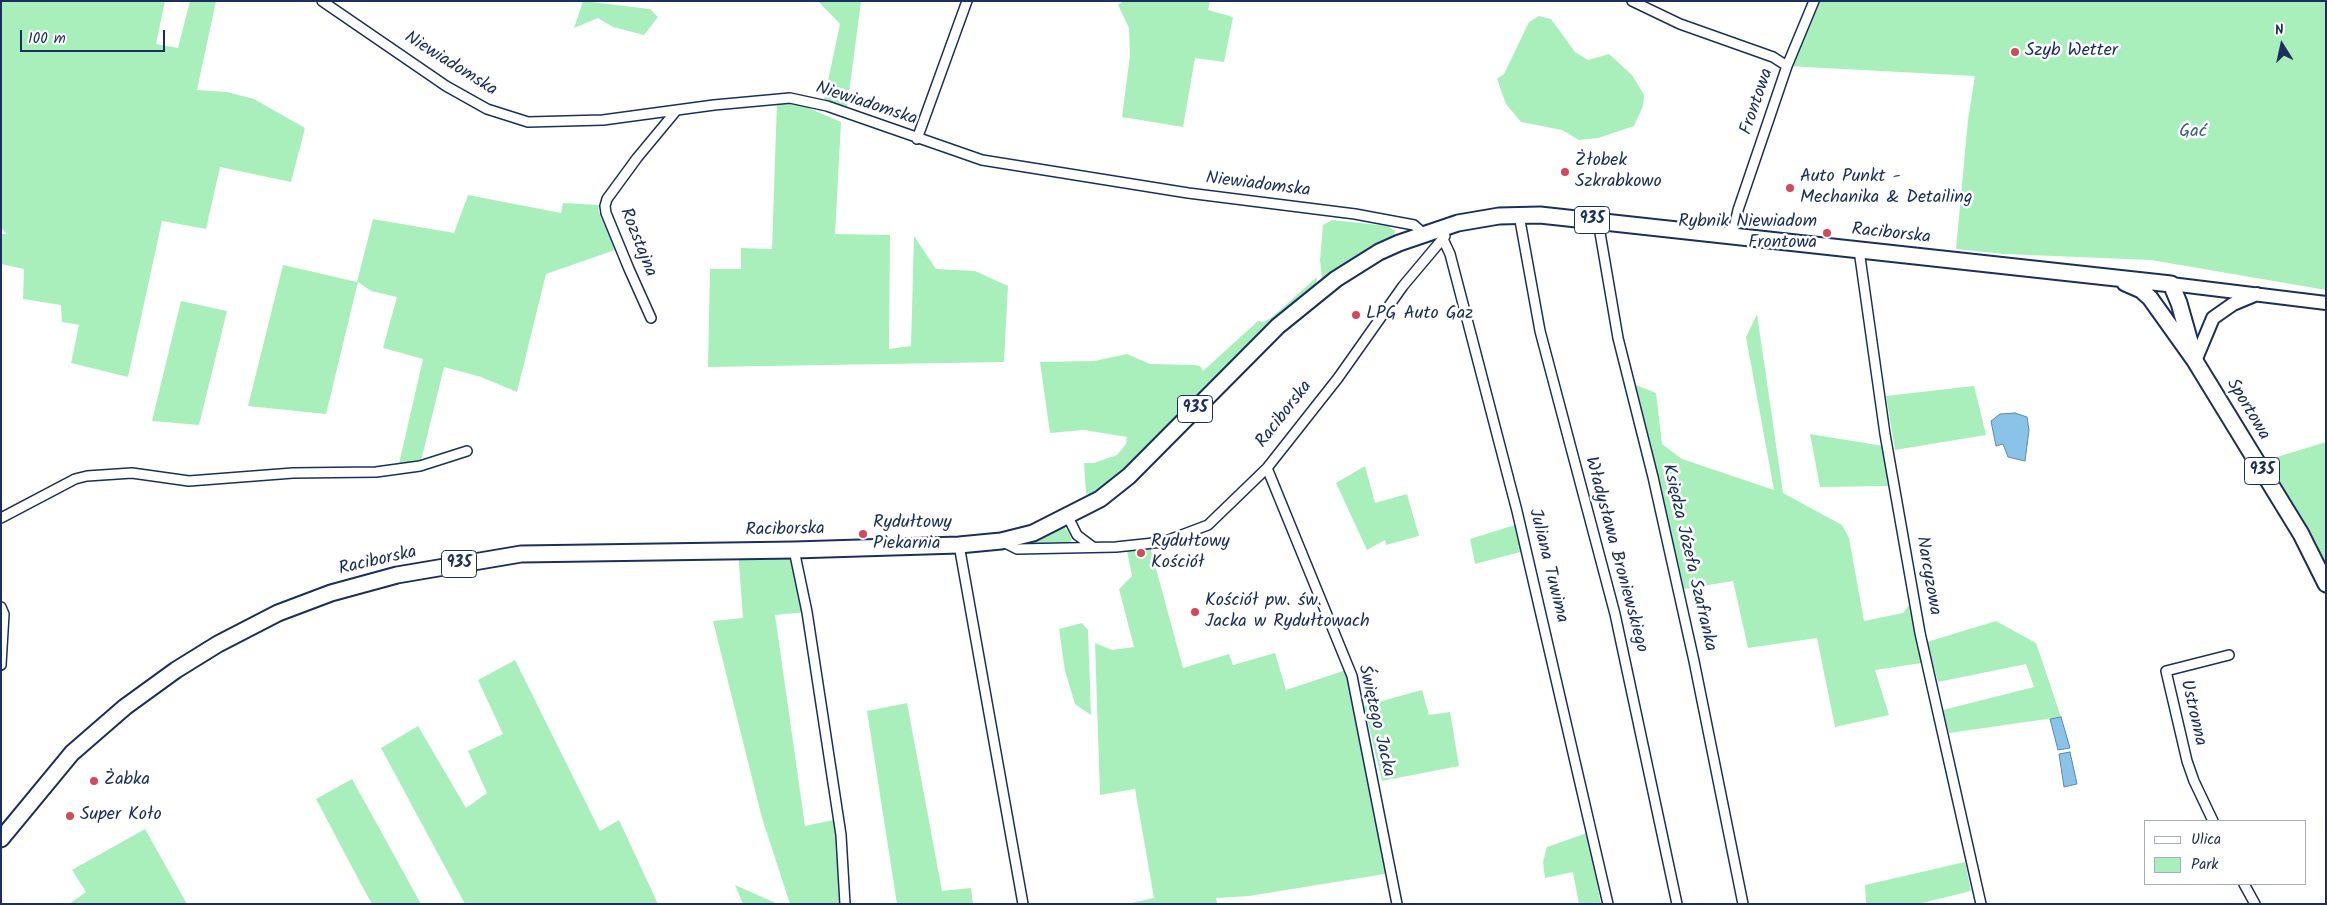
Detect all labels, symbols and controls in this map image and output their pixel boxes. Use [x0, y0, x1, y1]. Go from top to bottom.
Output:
text: N [2273, 19, 2286, 42]
scale bar [22, 20, 168, 52]
north arrow [2257, 20, 2307, 70]
text: 100 m [28, 27, 66, 51]
street label: Niewiadomska [400, 28, 500, 102]
place label: Szyb Wetter [2025, 41, 2118, 63]
marker: Szyb Wetter [2009, 46, 2021, 58]
street label: Frontowa [1737, 66, 1779, 138]
street label: Niewiadomska [813, 78, 919, 132]
park label: Gać [2179, 122, 2207, 144]
place label: Żłobek Szkrabkowo [1575, 151, 1662, 193]
marker: Żłobek Szkrabkowo [1559, 166, 1571, 178]
place label: Auto Punkt - Mechanika & Detailing [1800, 167, 1973, 210]
street label: Niewiadomska [1204, 169, 1312, 203]
marker: Auto Punkt - Mechanika & Detailing [1784, 182, 1796, 194]
street label: Rozstajna [613, 205, 661, 281]
road number: 935 [1574, 206, 1610, 234]
place label: Rybnik Niewiadom Frontowa [1678, 212, 1817, 254]
street label: Raciborska [1850, 220, 1932, 250]
marker: Rybnik Niewiadom Frontowa [1821, 227, 1833, 239]
place label: LPG Auto Gaz [1366, 304, 1473, 326]
marker: LPG Auto Gaz [1350, 309, 1362, 321]
street label: Sportowa [2220, 375, 2274, 445]
street label: Raciborska [1252, 377, 1318, 453]
road number: 935 [1178, 396, 1212, 422]
street label: Władysława Broniewskiego [1578, 455, 1652, 655]
road number: 935 [2244, 458, 2280, 484]
street label: Księdza Józefa Szafranka [1656, 462, 1720, 654]
street label: Juliana Tuwima [1522, 507, 1572, 625]
place label: Rydułtowy Piekarnia [873, 513, 952, 556]
street label: Raciborska [745, 520, 825, 542]
marker: Rydułtowy Piekarnia [857, 528, 869, 540]
place label: Rydułtowy Kościół [1151, 532, 1230, 574]
street label: Narcyzowa [1909, 535, 1945, 617]
street label: Raciborska [337, 543, 419, 581]
marker: Rydułtowy Kościół [1135, 547, 1147, 559]
road number: 935 [442, 550, 476, 578]
place label: Kościół pw. św. Jacka w Rydułtowach [1205, 591, 1370, 634]
marker: Kościół pw. św. Jacka w Rydułtowach [1189, 606, 1201, 618]
street label: Świętego Jacka [1352, 663, 1398, 779]
street label: Ustronna [2174, 678, 2210, 748]
place label: Żabka [104, 770, 150, 792]
marker: Żabka [88, 775, 100, 787]
place label: Super Koło [80, 805, 162, 827]
marker: Super Koło [64, 810, 76, 822]
legend [2144, 820, 2307, 885]
text: Ulica [2191, 828, 2221, 852]
text: Park [2191, 853, 2218, 877]

